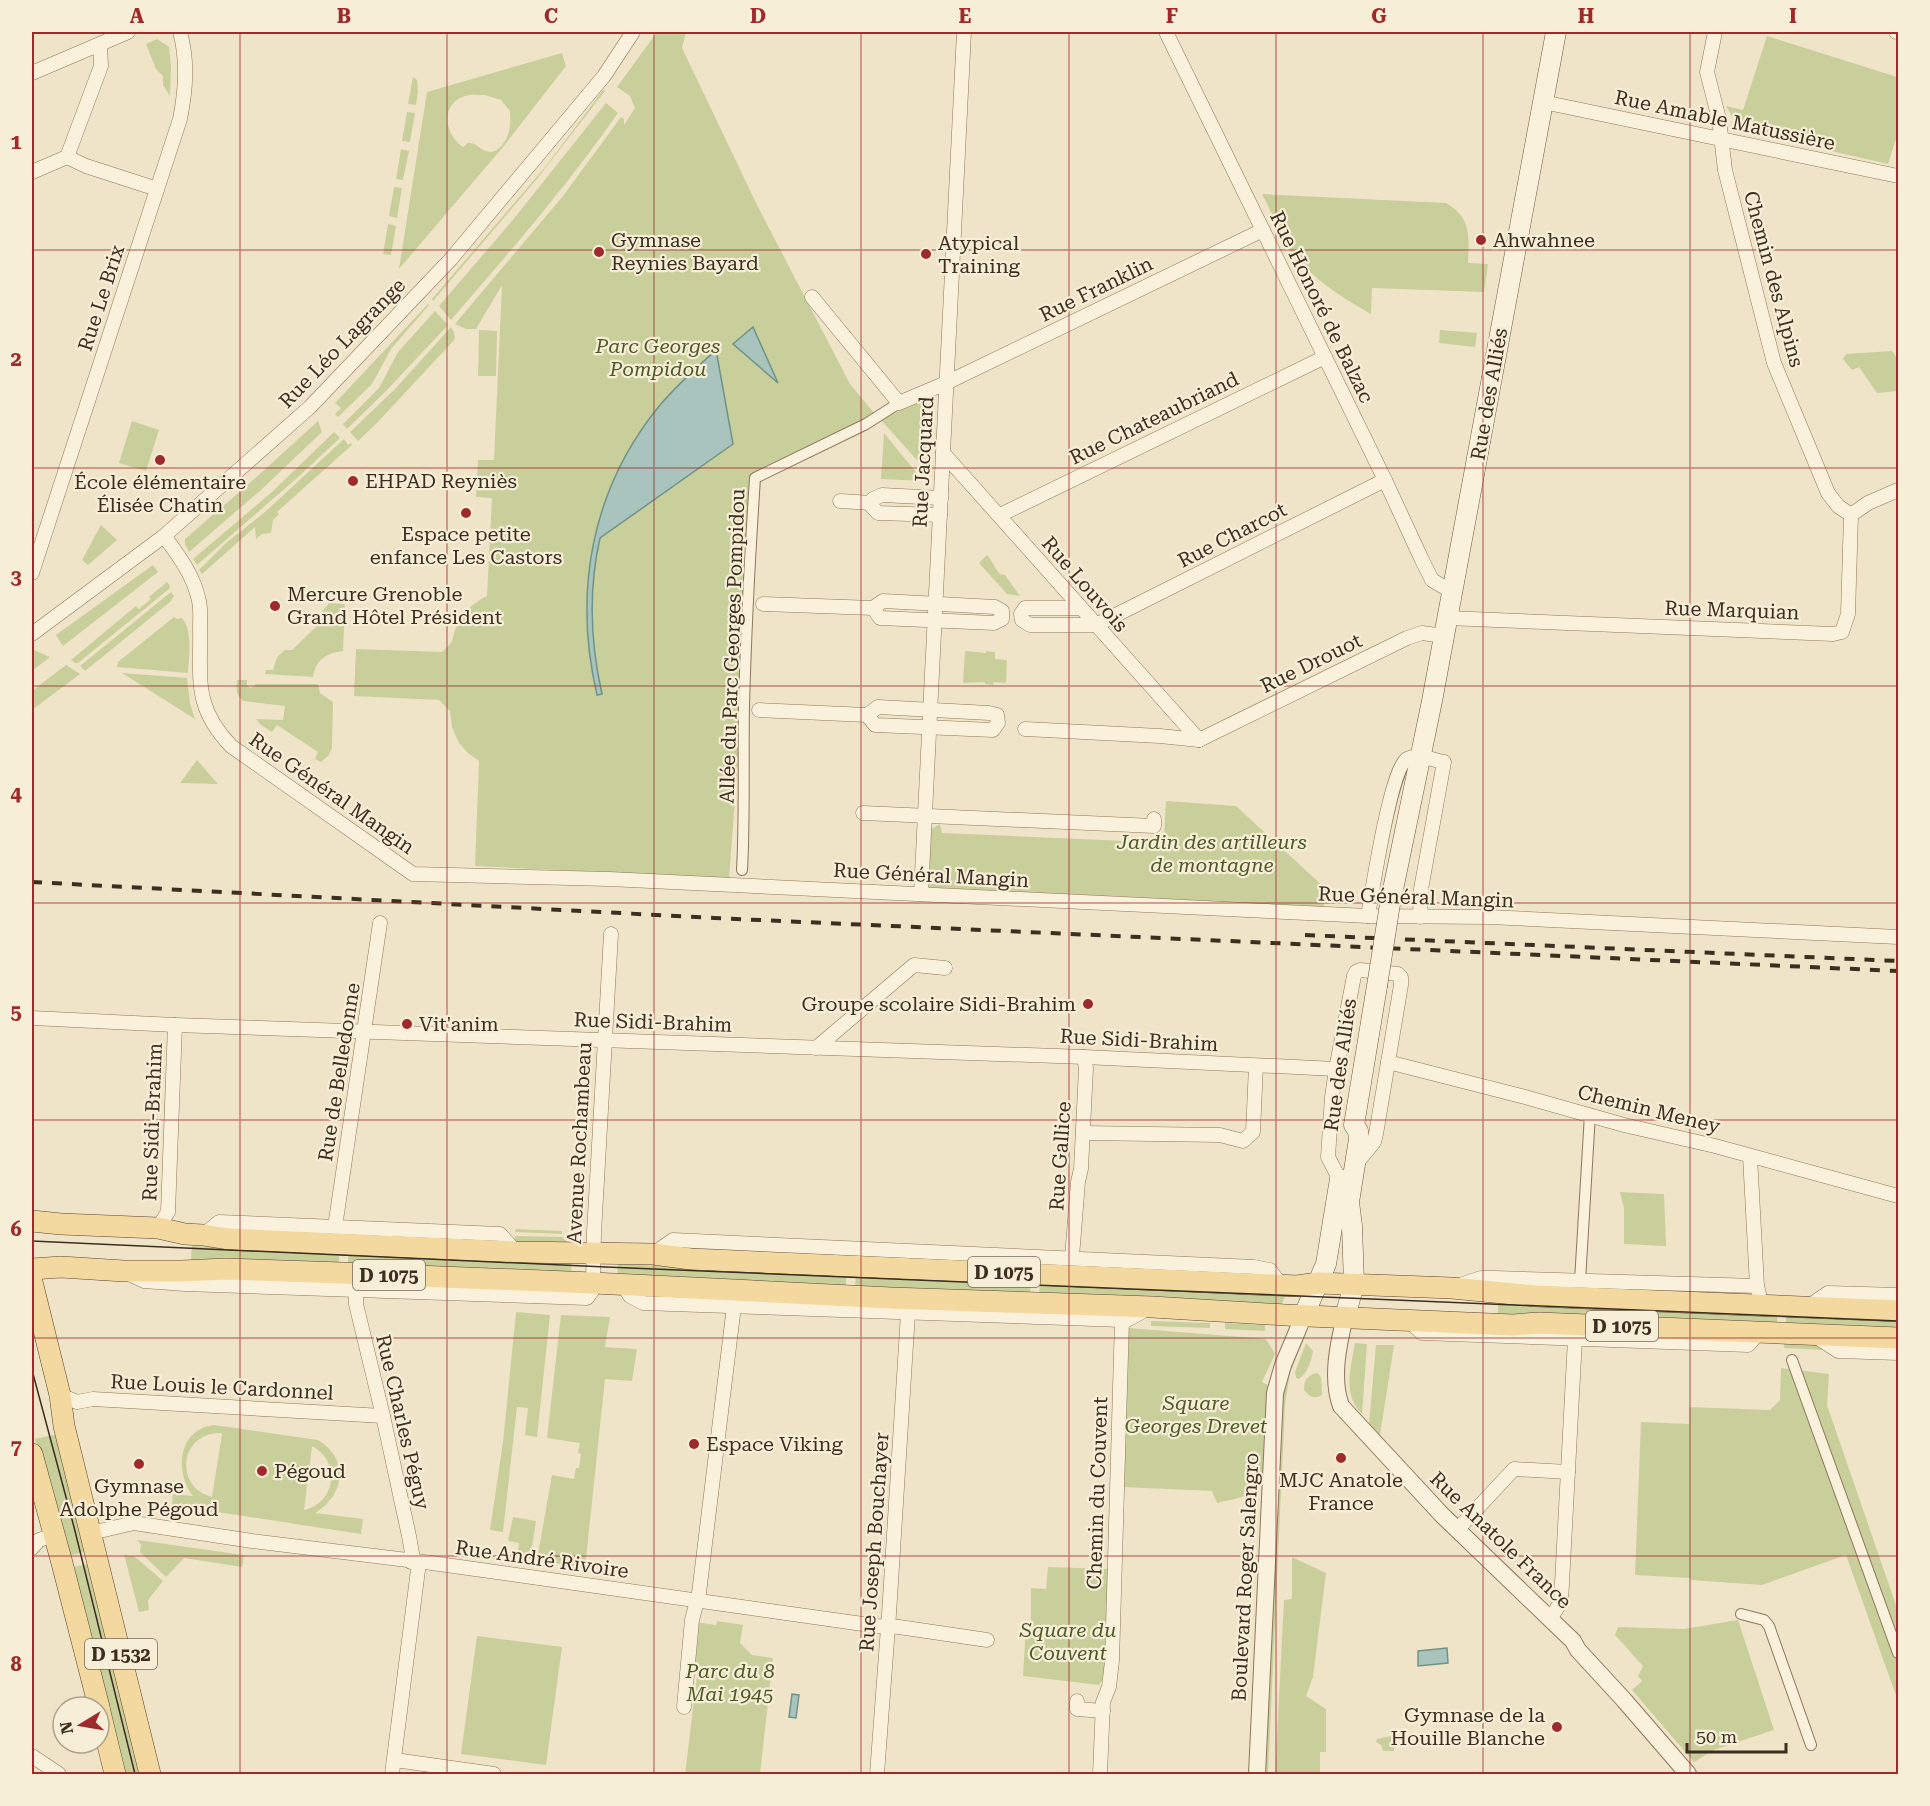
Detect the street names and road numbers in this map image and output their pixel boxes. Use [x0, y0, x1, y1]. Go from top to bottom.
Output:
street label: Rue Amable Matussière [1613, 85, 1838, 155]
street label: Chemin des Alpins [1739, 188, 1809, 370]
street label: Rue Honoré de Balzac [1265, 207, 1379, 407]
street label: Rue Le Brix [73, 241, 130, 354]
street label: Rue Franklin [1035, 251, 1157, 327]
street label: Rue Léo Lagrange [274, 273, 410, 413]
street label: Rue des Alliés [1466, 326, 1512, 462]
street label: Rue Chateaubriand [1065, 367, 1243, 469]
street label: Rue Jacquard [908, 396, 938, 528]
street label: Allée du Parc Georges Pompidou [715, 488, 750, 804]
street label: Rue Charcot [1174, 497, 1291, 573]
street label: Rue Louvois [1037, 531, 1133, 637]
street label: Rue Marquian [1664, 596, 1800, 624]
street label: Rue Drouot [1256, 628, 1366, 698]
street label: Rue Général Mangin [245, 727, 419, 859]
street label: Rue Général Mangin [832, 858, 1030, 892]
street label: Rue Général Mangin [1318, 882, 1515, 912]
street label: Rue de Belledonne [313, 981, 365, 1163]
street label: Rue des Alliés [1319, 997, 1361, 1133]
street label: Rue Sidi-Brahim [573, 1007, 733, 1037]
street label: Rue Sidi-Brahim [1059, 1024, 1219, 1056]
street label: Avenue Rochambeau [562, 1041, 596, 1245]
street label: Rue Sidi-Brahim [137, 1042, 167, 1202]
street label: Chemin Meney [1575, 1080, 1723, 1138]
street label: Rue Gallice [1044, 1100, 1076, 1212]
road number: D 1075 [968, 1257, 1040, 1287]
road number: D 1075 [353, 1260, 425, 1290]
road number: D 1075 [1586, 1311, 1658, 1341]
street label: Rue Charles Péguy [371, 1332, 435, 1512]
street label: Rue Louis le Cardonnel [110, 1369, 334, 1405]
street label: Chemin du Couvent [1082, 1396, 1112, 1590]
street label: Rue Joseph Bouchayer [854, 1431, 894, 1653]
street label: Boulevard Roger Salengro [1226, 1452, 1264, 1702]
street label: Rue Anatole France [1425, 1466, 1577, 1614]
street label: Rue André Rivoire [454, 1535, 630, 1583]
road number: D 1532 [85, 1639, 157, 1669]

